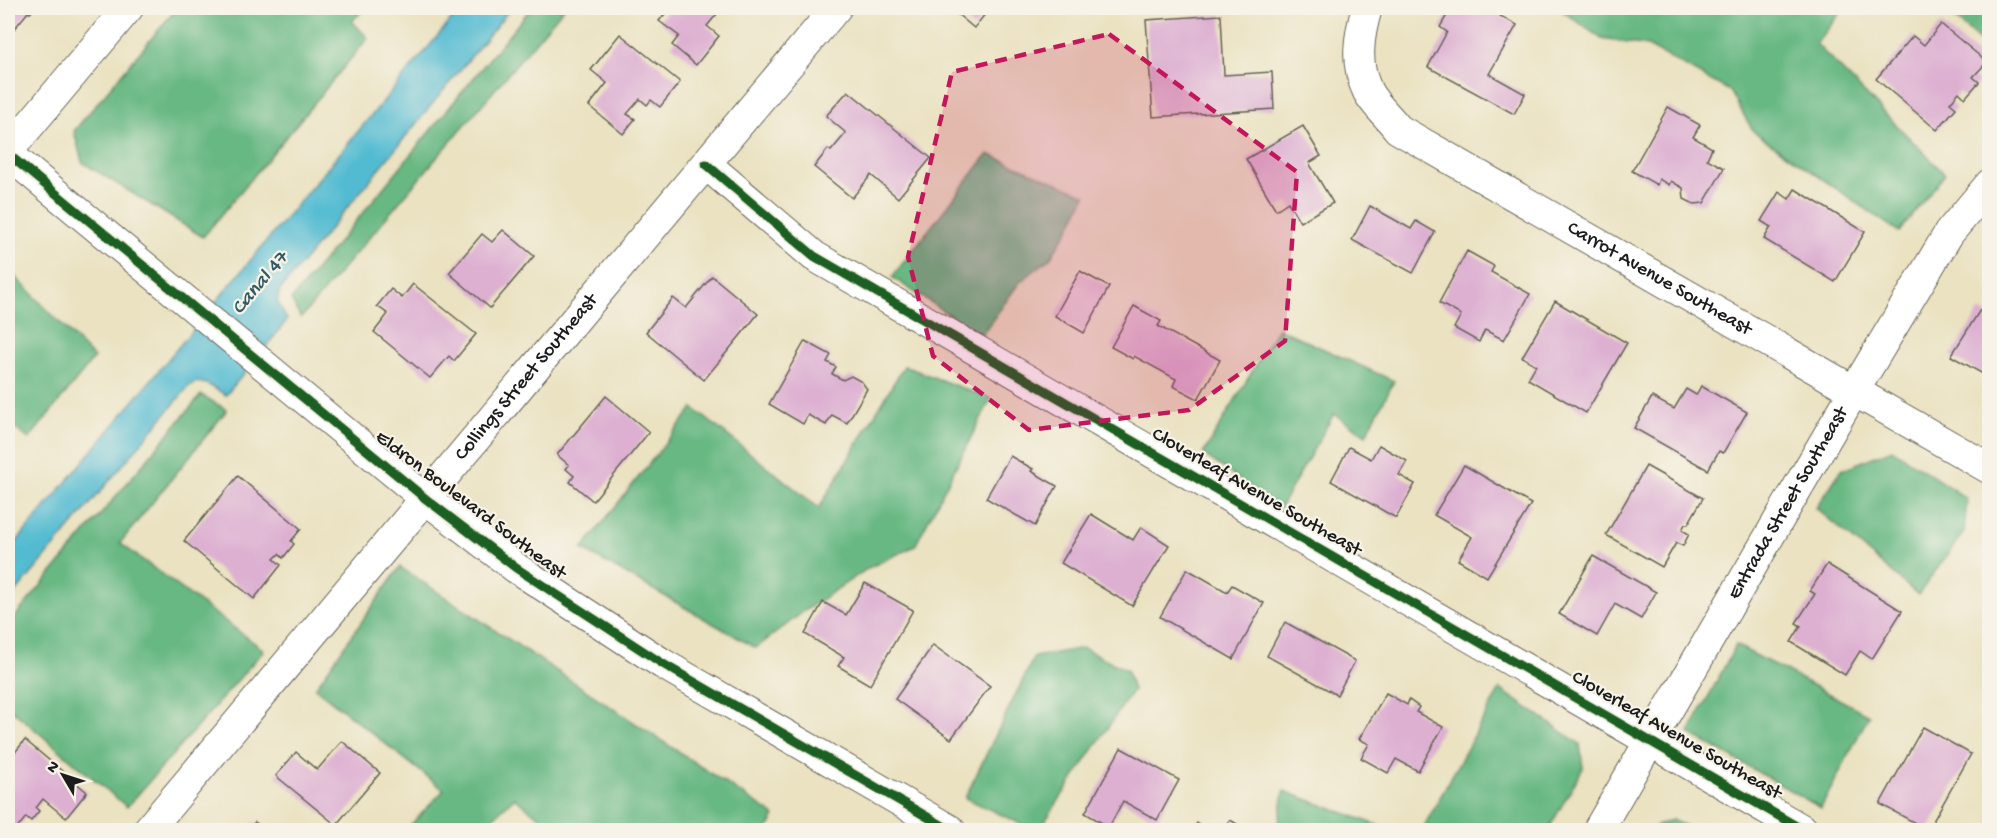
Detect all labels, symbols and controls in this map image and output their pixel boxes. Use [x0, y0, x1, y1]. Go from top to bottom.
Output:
street label: Carrot Avenue Southeast [1563, 217, 1757, 342]
water label: Canal 47 [227, 246, 296, 321]
street label: Collings Street Southeast [450, 288, 604, 466]
street label: Entrada Street Southeast [1723, 401, 1854, 604]
street label: Cloverleaf Avenue Southeast [1147, 423, 1367, 563]
street label: Eldron Boulevard Southeast [370, 427, 572, 587]
street label: Cloverleaf Avenue Southeast [1567, 666, 1787, 806]
north arrow [33, 745, 93, 805]
text: N [43, 757, 65, 778]

